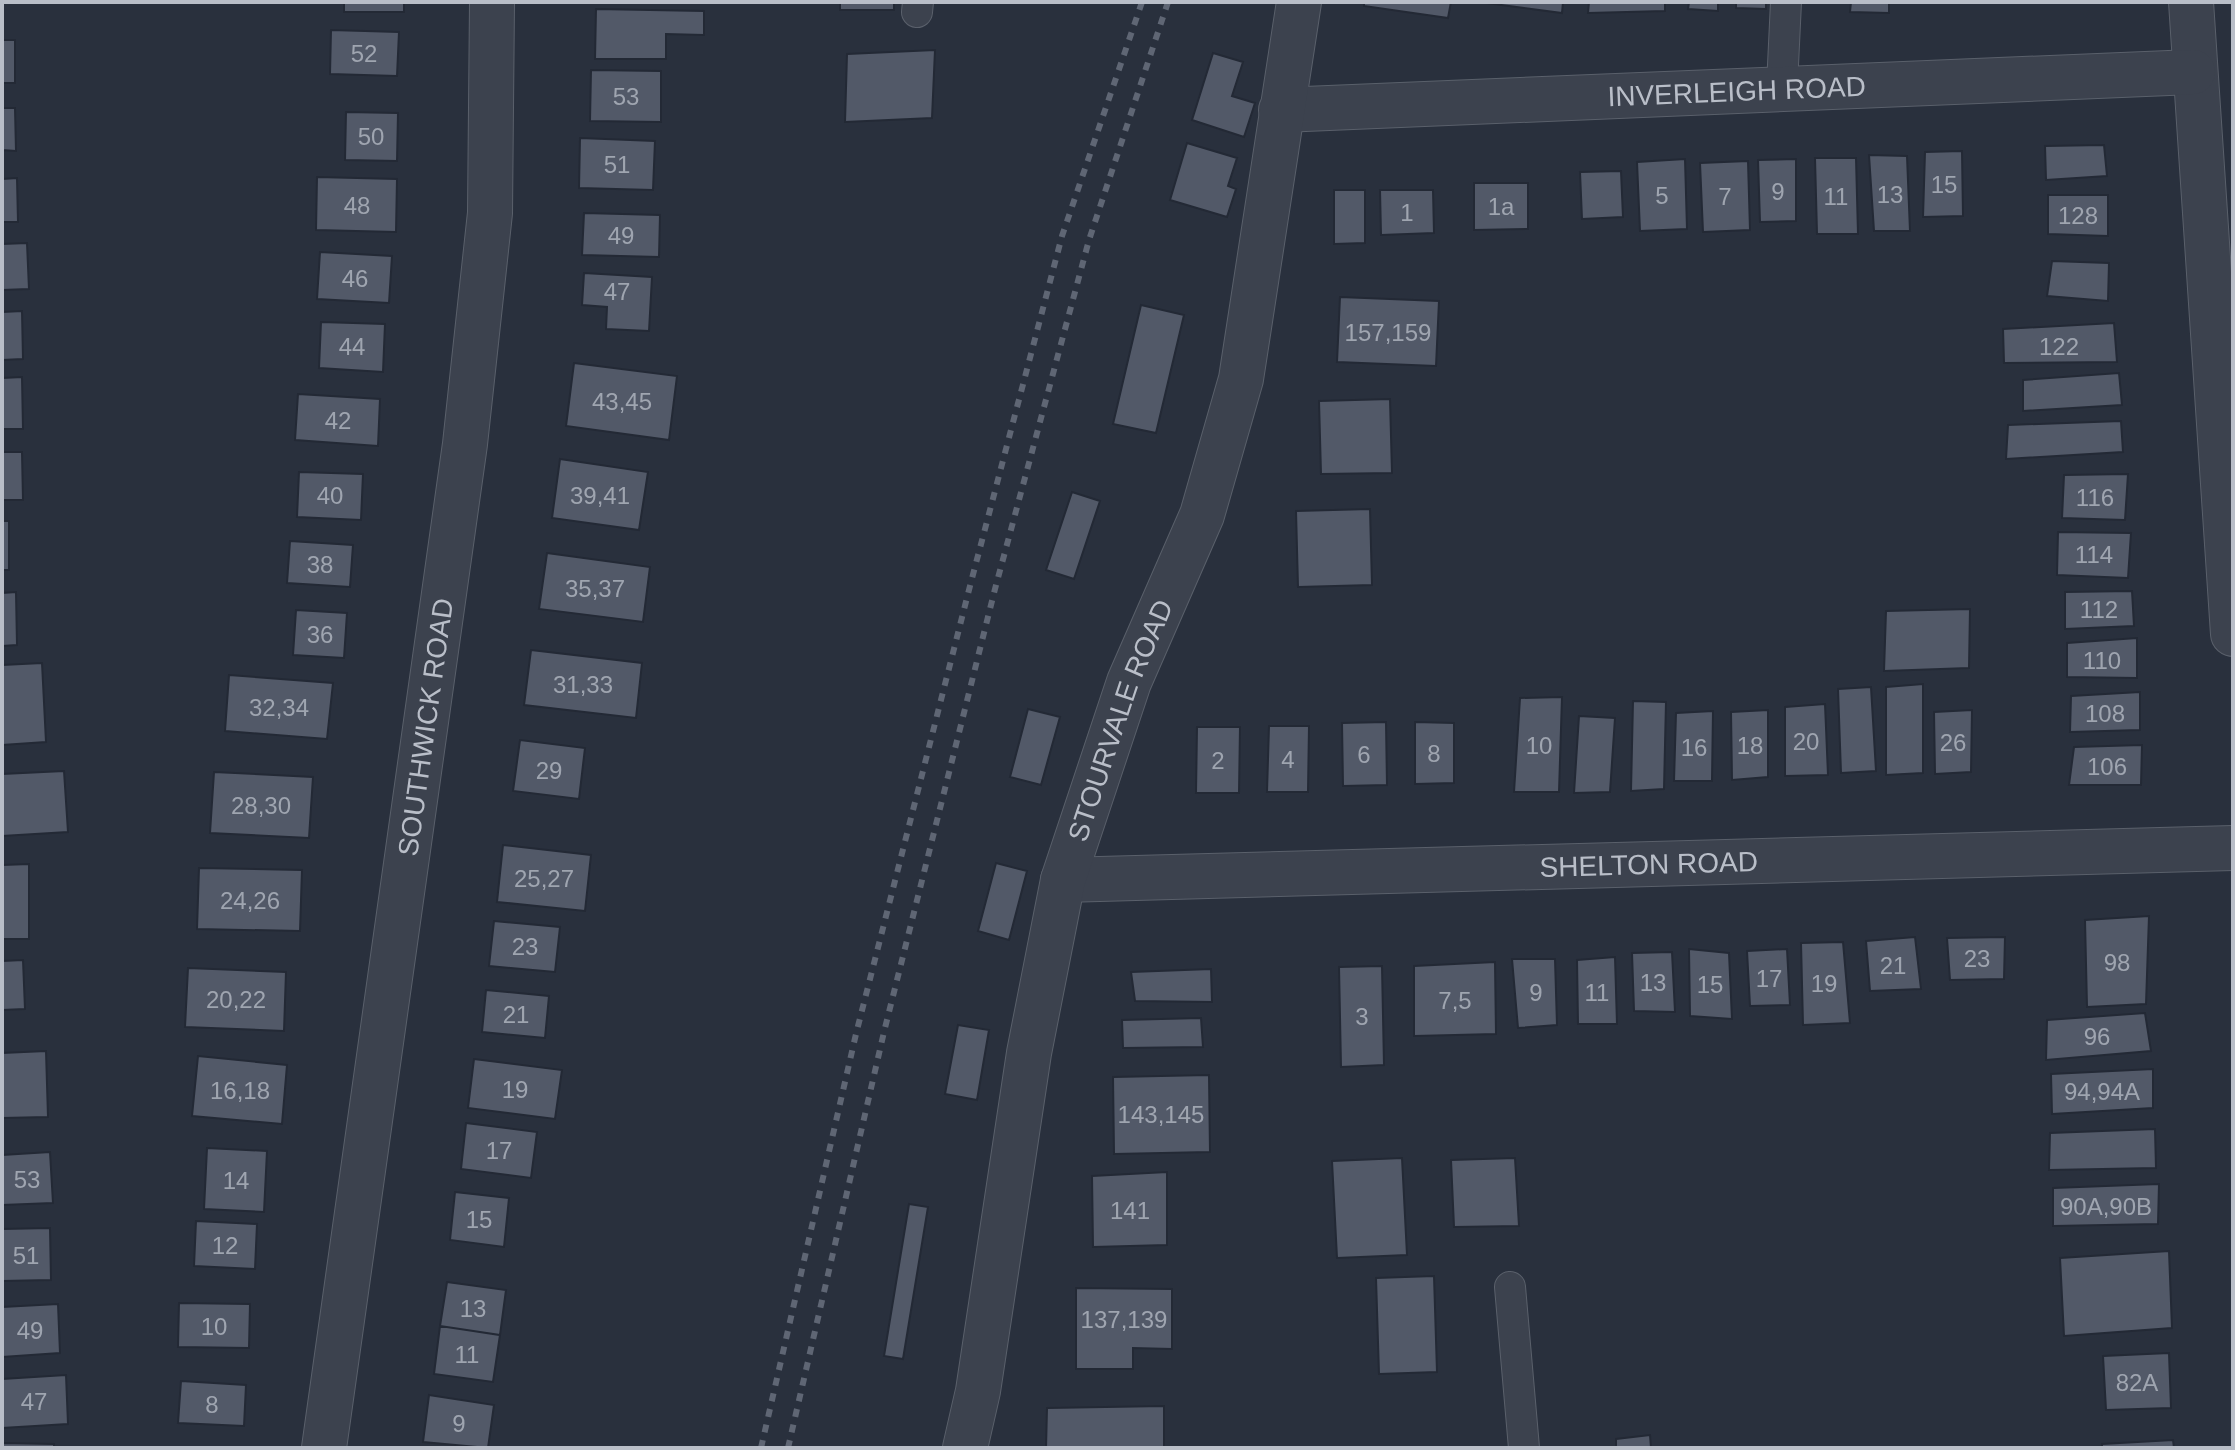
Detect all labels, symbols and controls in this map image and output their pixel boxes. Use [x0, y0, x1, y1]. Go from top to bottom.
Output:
house number: 52 [351, 40, 377, 67]
street label: INVERLEIGH ROAD [1607, 70, 1866, 112]
house number: 53 [613, 83, 639, 110]
house number: 50 [358, 123, 384, 150]
house number: 51 [604, 151, 630, 178]
house number: 15 [1931, 171, 1957, 198]
house number: 9 [1771, 178, 1785, 205]
house number: 13 [1877, 181, 1903, 208]
house number: 5 [1655, 182, 1669, 209]
house number: 7 [1718, 183, 1732, 210]
house number: 11 [1824, 183, 1848, 210]
house number: 48 [344, 192, 370, 219]
house number: 1a [1488, 193, 1515, 220]
house number: 1 [1400, 199, 1414, 226]
house number: 128 [2058, 202, 2098, 229]
house number: 49 [608, 222, 634, 249]
house number: 46 [342, 265, 368, 292]
house number: 47 [604, 278, 630, 305]
house number: 157,159 [1345, 319, 1431, 346]
house number: 44 [339, 333, 365, 360]
house number: 122 [2039, 333, 2079, 360]
house number: 43,45 [592, 388, 652, 415]
house number: 42 [325, 407, 351, 434]
house number: 40 [317, 482, 343, 509]
house number: 39,41 [570, 482, 630, 509]
house number: 116 [2076, 484, 2114, 511]
house number: 114 [2075, 541, 2113, 568]
house number: 38 [307, 551, 333, 578]
house number: 35,37 [565, 575, 625, 602]
street label: STOURVALE ROAD [1061, 595, 1179, 845]
street label: SOUTHWICK ROAD [392, 596, 459, 858]
house number: 112 [2080, 596, 2118, 623]
house number: 36 [307, 621, 333, 648]
house number: 110 [2083, 647, 2121, 674]
house number: 31,33 [553, 671, 613, 698]
house number: 32,34 [249, 694, 309, 721]
house number: 108 [2085, 700, 2125, 727]
house number: 20 [1793, 728, 1819, 755]
house number: 26 [1940, 729, 1966, 756]
house number: 10 [1526, 732, 1552, 759]
house number: 18 [1737, 732, 1763, 759]
house number: 16 [1681, 734, 1707, 761]
house number: 8 [1427, 740, 1441, 767]
house number: 6 [1357, 741, 1371, 768]
house number: 4 [1281, 746, 1295, 773]
house number: 2 [1211, 747, 1225, 774]
house number: 106 [2087, 753, 2127, 780]
house number: 29 [536, 757, 562, 784]
house number: 28,30 [231, 792, 291, 819]
street label: SHELTON ROAD [1539, 845, 1758, 882]
house number: 25,27 [514, 865, 574, 892]
house number: 24,26 [220, 887, 280, 914]
house number: 23 [512, 933, 538, 960]
house number: 23 [1964, 945, 1990, 972]
house number: 98 [2104, 949, 2130, 976]
house number: 21 [1880, 952, 1906, 979]
house number: 17 [1756, 965, 1782, 992]
house number: 13 [1640, 969, 1666, 996]
house number: 19 [1811, 970, 1837, 997]
house number: 15 [1697, 971, 1723, 998]
house number: 9 [1529, 979, 1543, 1006]
house number: 11 [1585, 979, 1609, 1006]
house number: 20,22 [206, 986, 266, 1013]
house number: 7,5 [1438, 987, 1472, 1014]
house number: 21 [503, 1001, 529, 1028]
house number: 3 [1355, 1003, 1369, 1030]
house number: 96 [2084, 1023, 2110, 1050]
house number: 19 [502, 1076, 528, 1103]
house number: 16,18 [210, 1077, 270, 1104]
house number: 94,94A [2064, 1078, 2140, 1105]
house number: 143,145 [1118, 1101, 1204, 1128]
house number: 17 [486, 1137, 512, 1164]
house number: 53 [14, 1166, 40, 1193]
house number: 14 [223, 1167, 249, 1194]
house number: 90A,90B [2060, 1193, 2152, 1220]
house number: 141 [1110, 1197, 1150, 1224]
house number: 15 [466, 1206, 492, 1233]
house number: 12 [212, 1232, 238, 1259]
house number: 51 [13, 1242, 39, 1269]
house number: 13 [460, 1295, 486, 1322]
house number: 137,139 [1081, 1306, 1167, 1333]
house number: 10 [201, 1313, 227, 1340]
house number: 49 [17, 1317, 43, 1344]
house number: 11 [455, 1341, 479, 1368]
house number: 82A [2116, 1369, 2158, 1396]
house number: 47 [21, 1388, 47, 1415]
house number: 8 [205, 1391, 219, 1418]
house number: 9 [452, 1410, 466, 1437]

